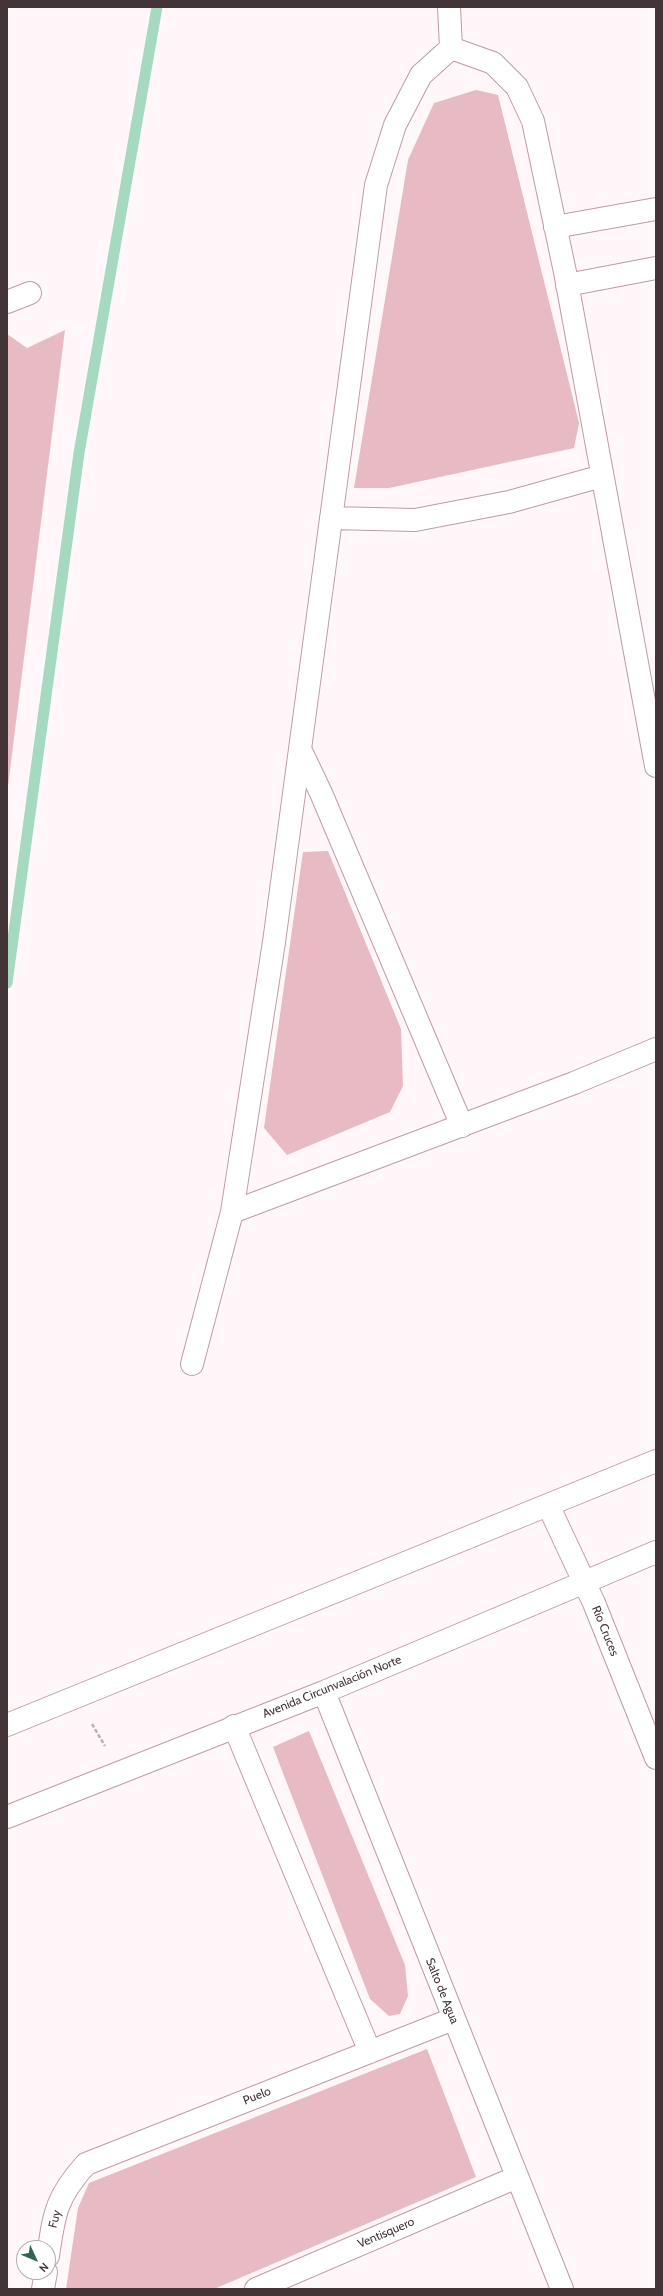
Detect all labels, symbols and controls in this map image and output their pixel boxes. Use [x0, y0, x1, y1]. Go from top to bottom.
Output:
street label: Río Cruces [588, 1604, 622, 1658]
street label: Avenida Circunvalación Norte [260, 1653, 404, 1721]
street label: Salto de Agua [422, 1956, 462, 2026]
street label: Puelo [241, 2084, 273, 2108]
street label: Fuy [46, 2208, 64, 2230]
street label: Ventisquero [355, 2215, 417, 2251]
north arrow [16, 2240, 56, 2280]
text: N [36, 2260, 52, 2275]

